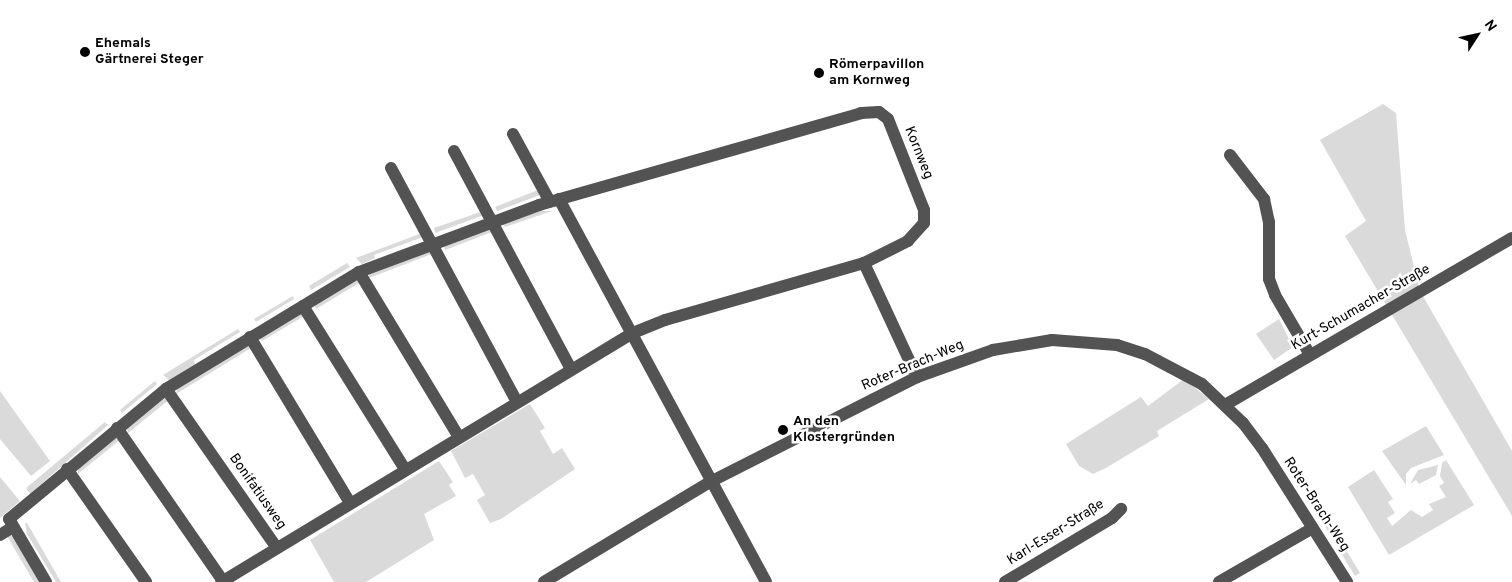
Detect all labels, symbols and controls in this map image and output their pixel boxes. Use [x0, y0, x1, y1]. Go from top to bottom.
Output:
north arrow [1452, 10, 1502, 60]
text: N [1480, 17, 1500, 35]
place label: Ehemals Gärtnerei Steger [95, 36, 204, 68]
marker: Ehemals Gärtnerei Steger [79, 46, 91, 58]
place label: Römerpavillon am Kornweg [829, 57, 924, 90]
marker: Römerpavillon am Kornweg [813, 67, 825, 79]
street label: Kornweg [900, 124, 936, 182]
street label: Kurt-Schumacher-Straße [1289, 261, 1433, 355]
street label: Roter-Brach-Weg [859, 337, 967, 395]
place label: An den Klostergründen [793, 414, 895, 447]
marker: An den Klostergründen [777, 424, 789, 436]
street label: Bonifatiusweg [225, 451, 289, 533]
street label: Roter-Brach-Weg [1279, 455, 1353, 555]
street label: Karl-Esser-Straße [1004, 496, 1108, 570]

